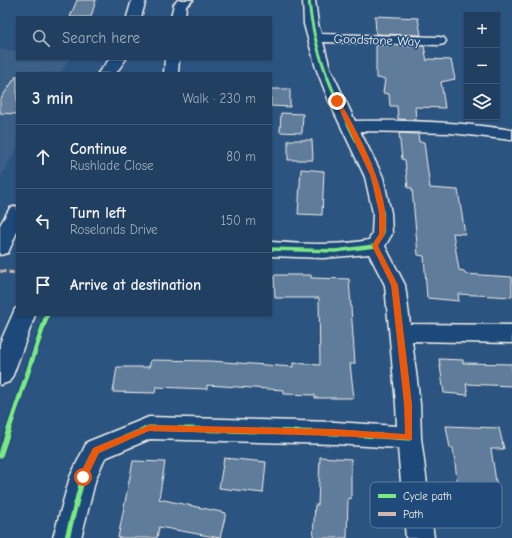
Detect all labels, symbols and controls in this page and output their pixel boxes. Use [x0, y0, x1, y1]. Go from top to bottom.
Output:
map controls [464, 12, 500, 120]
button: + [464, 12, 500, 48]
search box [16, 16, 272, 60]
icon: search [30, 27, 52, 49]
text: Search here [62, 29, 140, 47]
street label: Goodstone Way [333, 31, 421, 49]
button: − [464, 48, 500, 84]
button: layers [464, 84, 500, 120]
text: 3 min [32, 89, 73, 108]
text: Walk · 230 m [182, 91, 256, 106]
route end [328, 92, 346, 110]
text: Continue [70, 140, 127, 158]
icon: ahead [32, 146, 54, 168]
text: 80 m [226, 149, 256, 164]
text: Rushlade Close [70, 158, 154, 173]
text: Turn left [70, 204, 126, 222]
icon: left [32, 210, 54, 232]
text: 150 m [221, 213, 256, 228]
text: Roselands Drive [70, 222, 158, 237]
icon: arrive [32, 274, 54, 296]
text: Arrive at destination [70, 276, 201, 294]
route start [74, 468, 92, 486]
legend [370, 482, 502, 528]
text: Cycle path [403, 490, 452, 503]
text: Path [403, 508, 424, 521]

